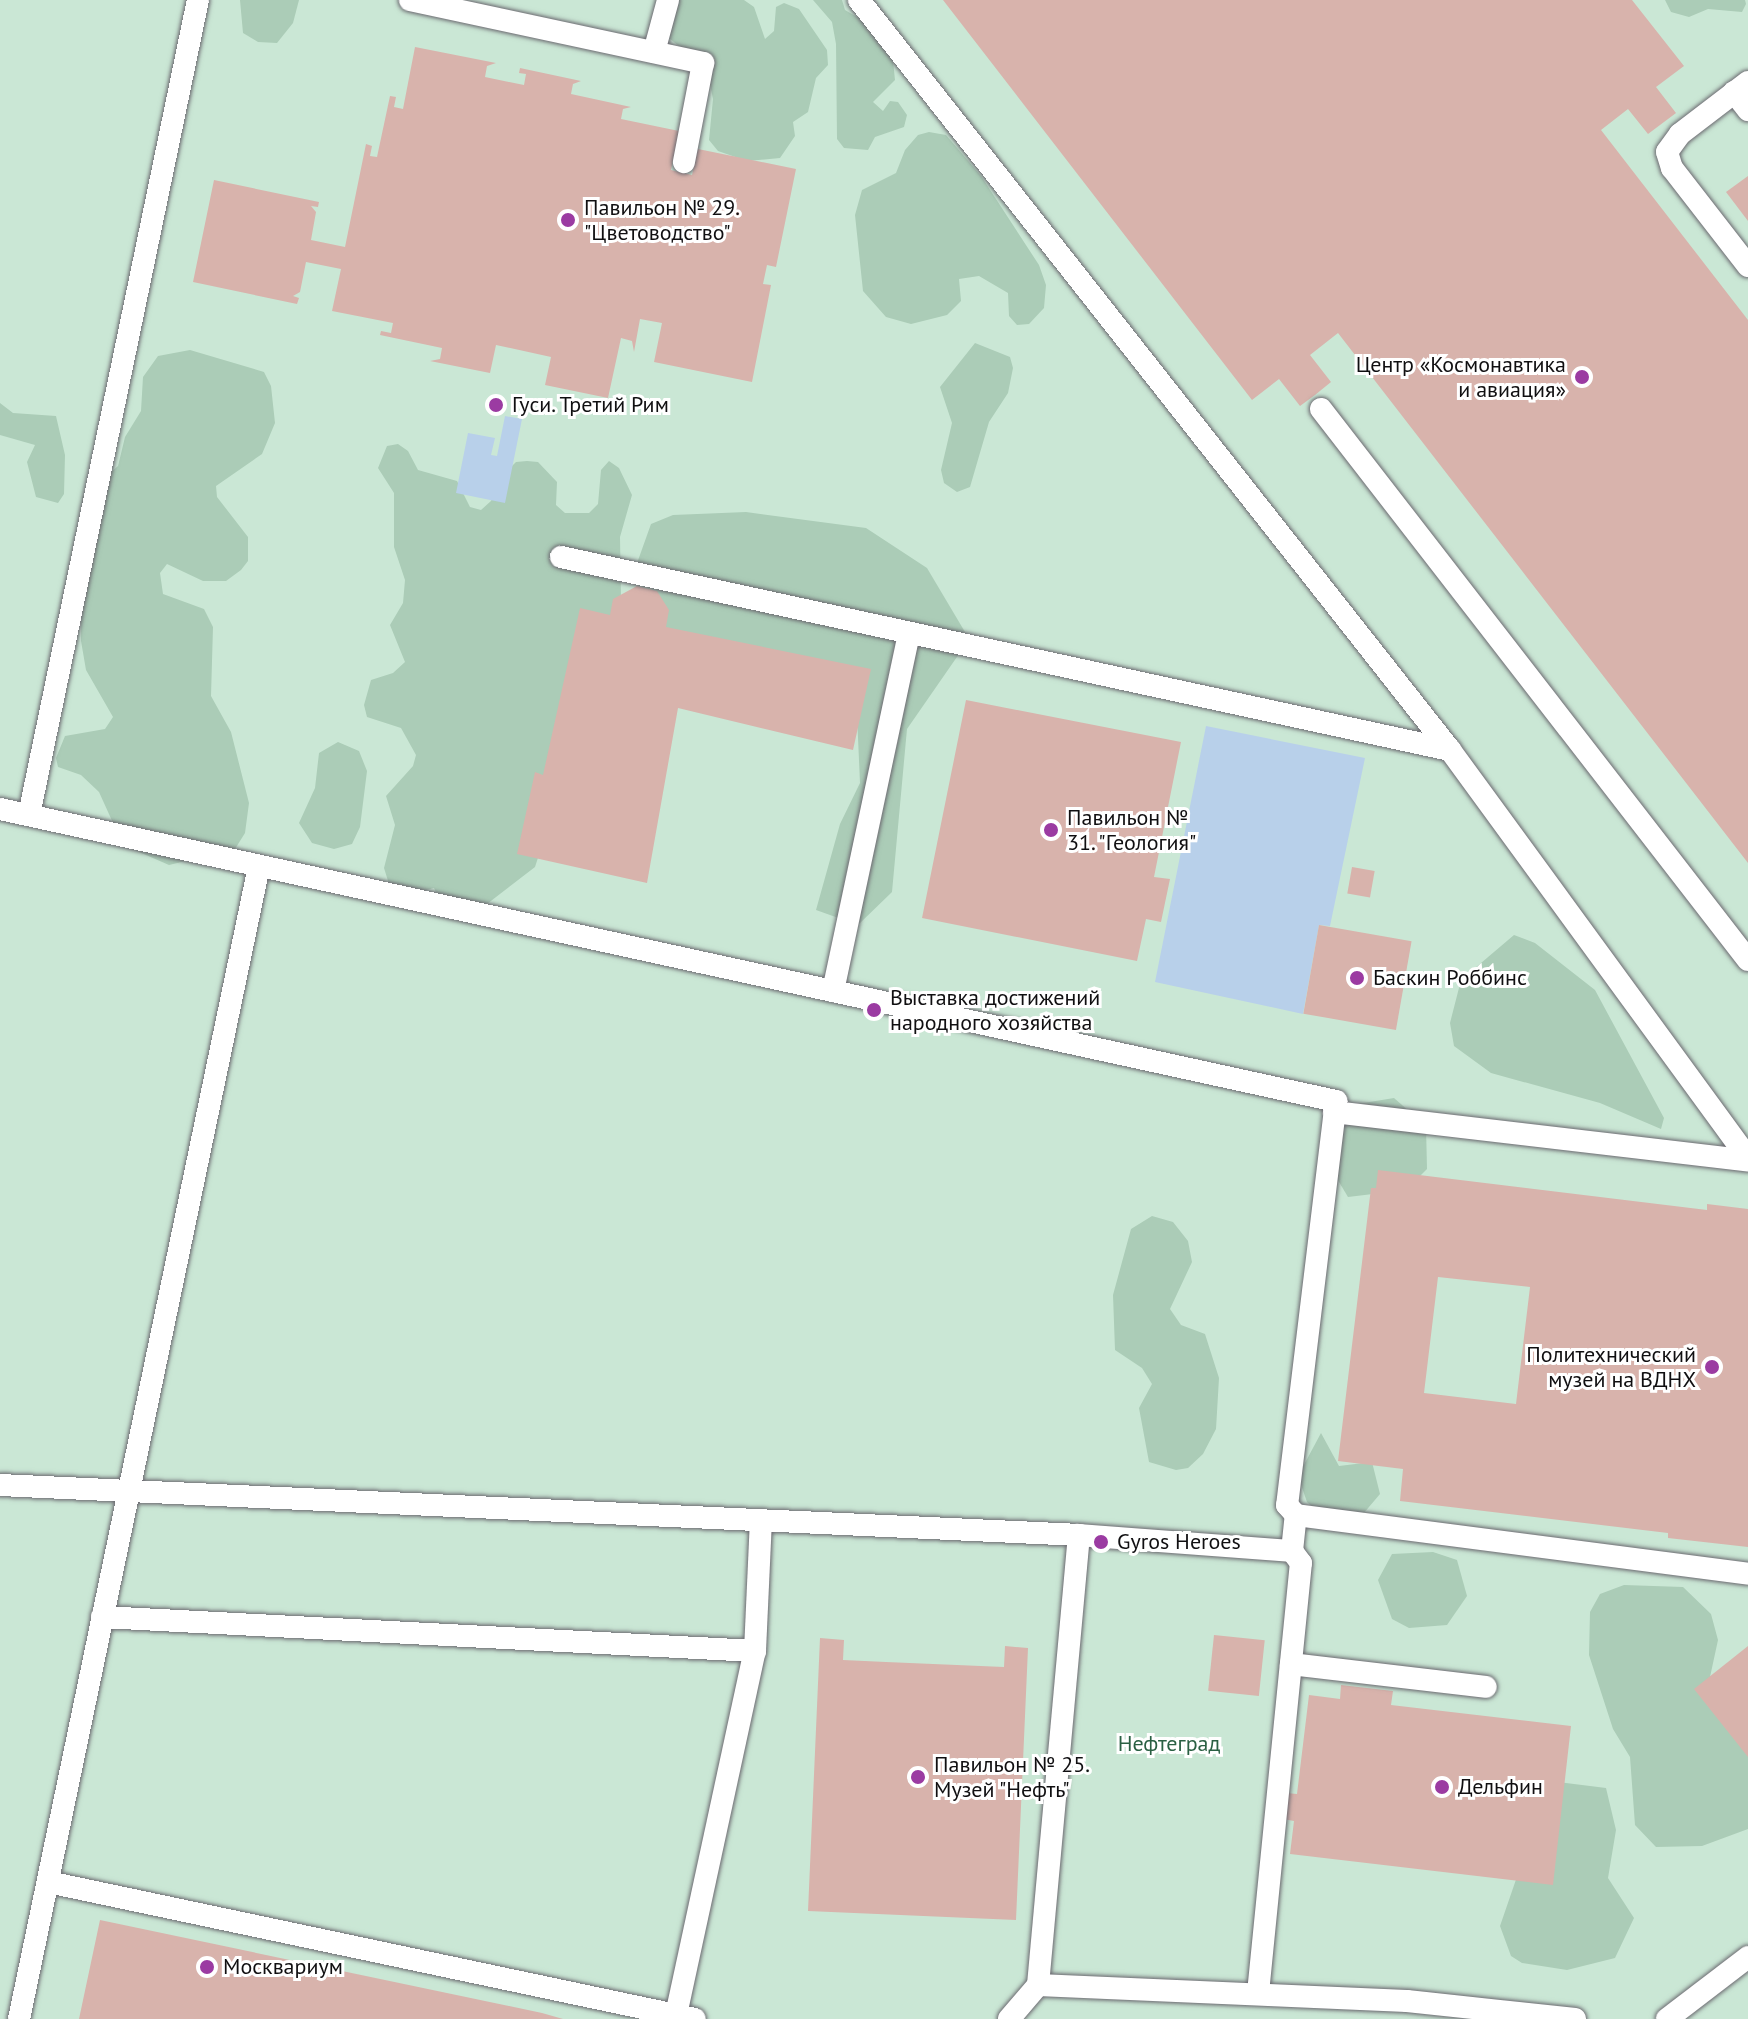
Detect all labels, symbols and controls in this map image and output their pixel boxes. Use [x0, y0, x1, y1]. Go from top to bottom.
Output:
place label: Павильон № 29. "Цветоводство" [584, 194, 740, 246]
marker: Павильон № 29. "Цветоводство" [559, 211, 577, 229]
place label: Центр «Космонавтика и авиация» [1356, 351, 1566, 402]
marker: Центр «Космонавтика и авиация» [1573, 368, 1591, 386]
place label: Гуси. Третий Рим [512, 392, 671, 418]
marker: Гуси. Третий Рим [487, 396, 505, 414]
place label: Павильон № 31. "Геология" [1067, 804, 1200, 856]
marker: Павильон № 31. "Геология" [1042, 821, 1060, 839]
place label: Баскин Роббинс [1373, 965, 1527, 991]
marker: Баскин Роббинс [1348, 969, 1366, 987]
place label: Выставка достижений народного хозяйства [890, 984, 1100, 1036]
marker: Выставка достижений народного хозяйства [865, 1001, 883, 1019]
place label: Политехнический музей на ВДНХ [1526, 1341, 1696, 1392]
marker: Политехнический музей на ВДНХ [1703, 1358, 1721, 1376]
place label: Gyros Heroes [1117, 1529, 1241, 1555]
marker: Gyros Heroes [1092, 1533, 1110, 1551]
park label: Нефтеград [1118, 1731, 1220, 1757]
place label: Павильон № 25. Музей "Нефть" [934, 1751, 1090, 1802]
marker: Павильон № 25. Музей "Нефть" [909, 1768, 927, 1786]
place label: Дельфин [1458, 1774, 1543, 1800]
marker: Дельфин [1433, 1778, 1451, 1796]
place label: Москвариум [223, 1954, 343, 1980]
marker: Москвариум [198, 1958, 216, 1976]

